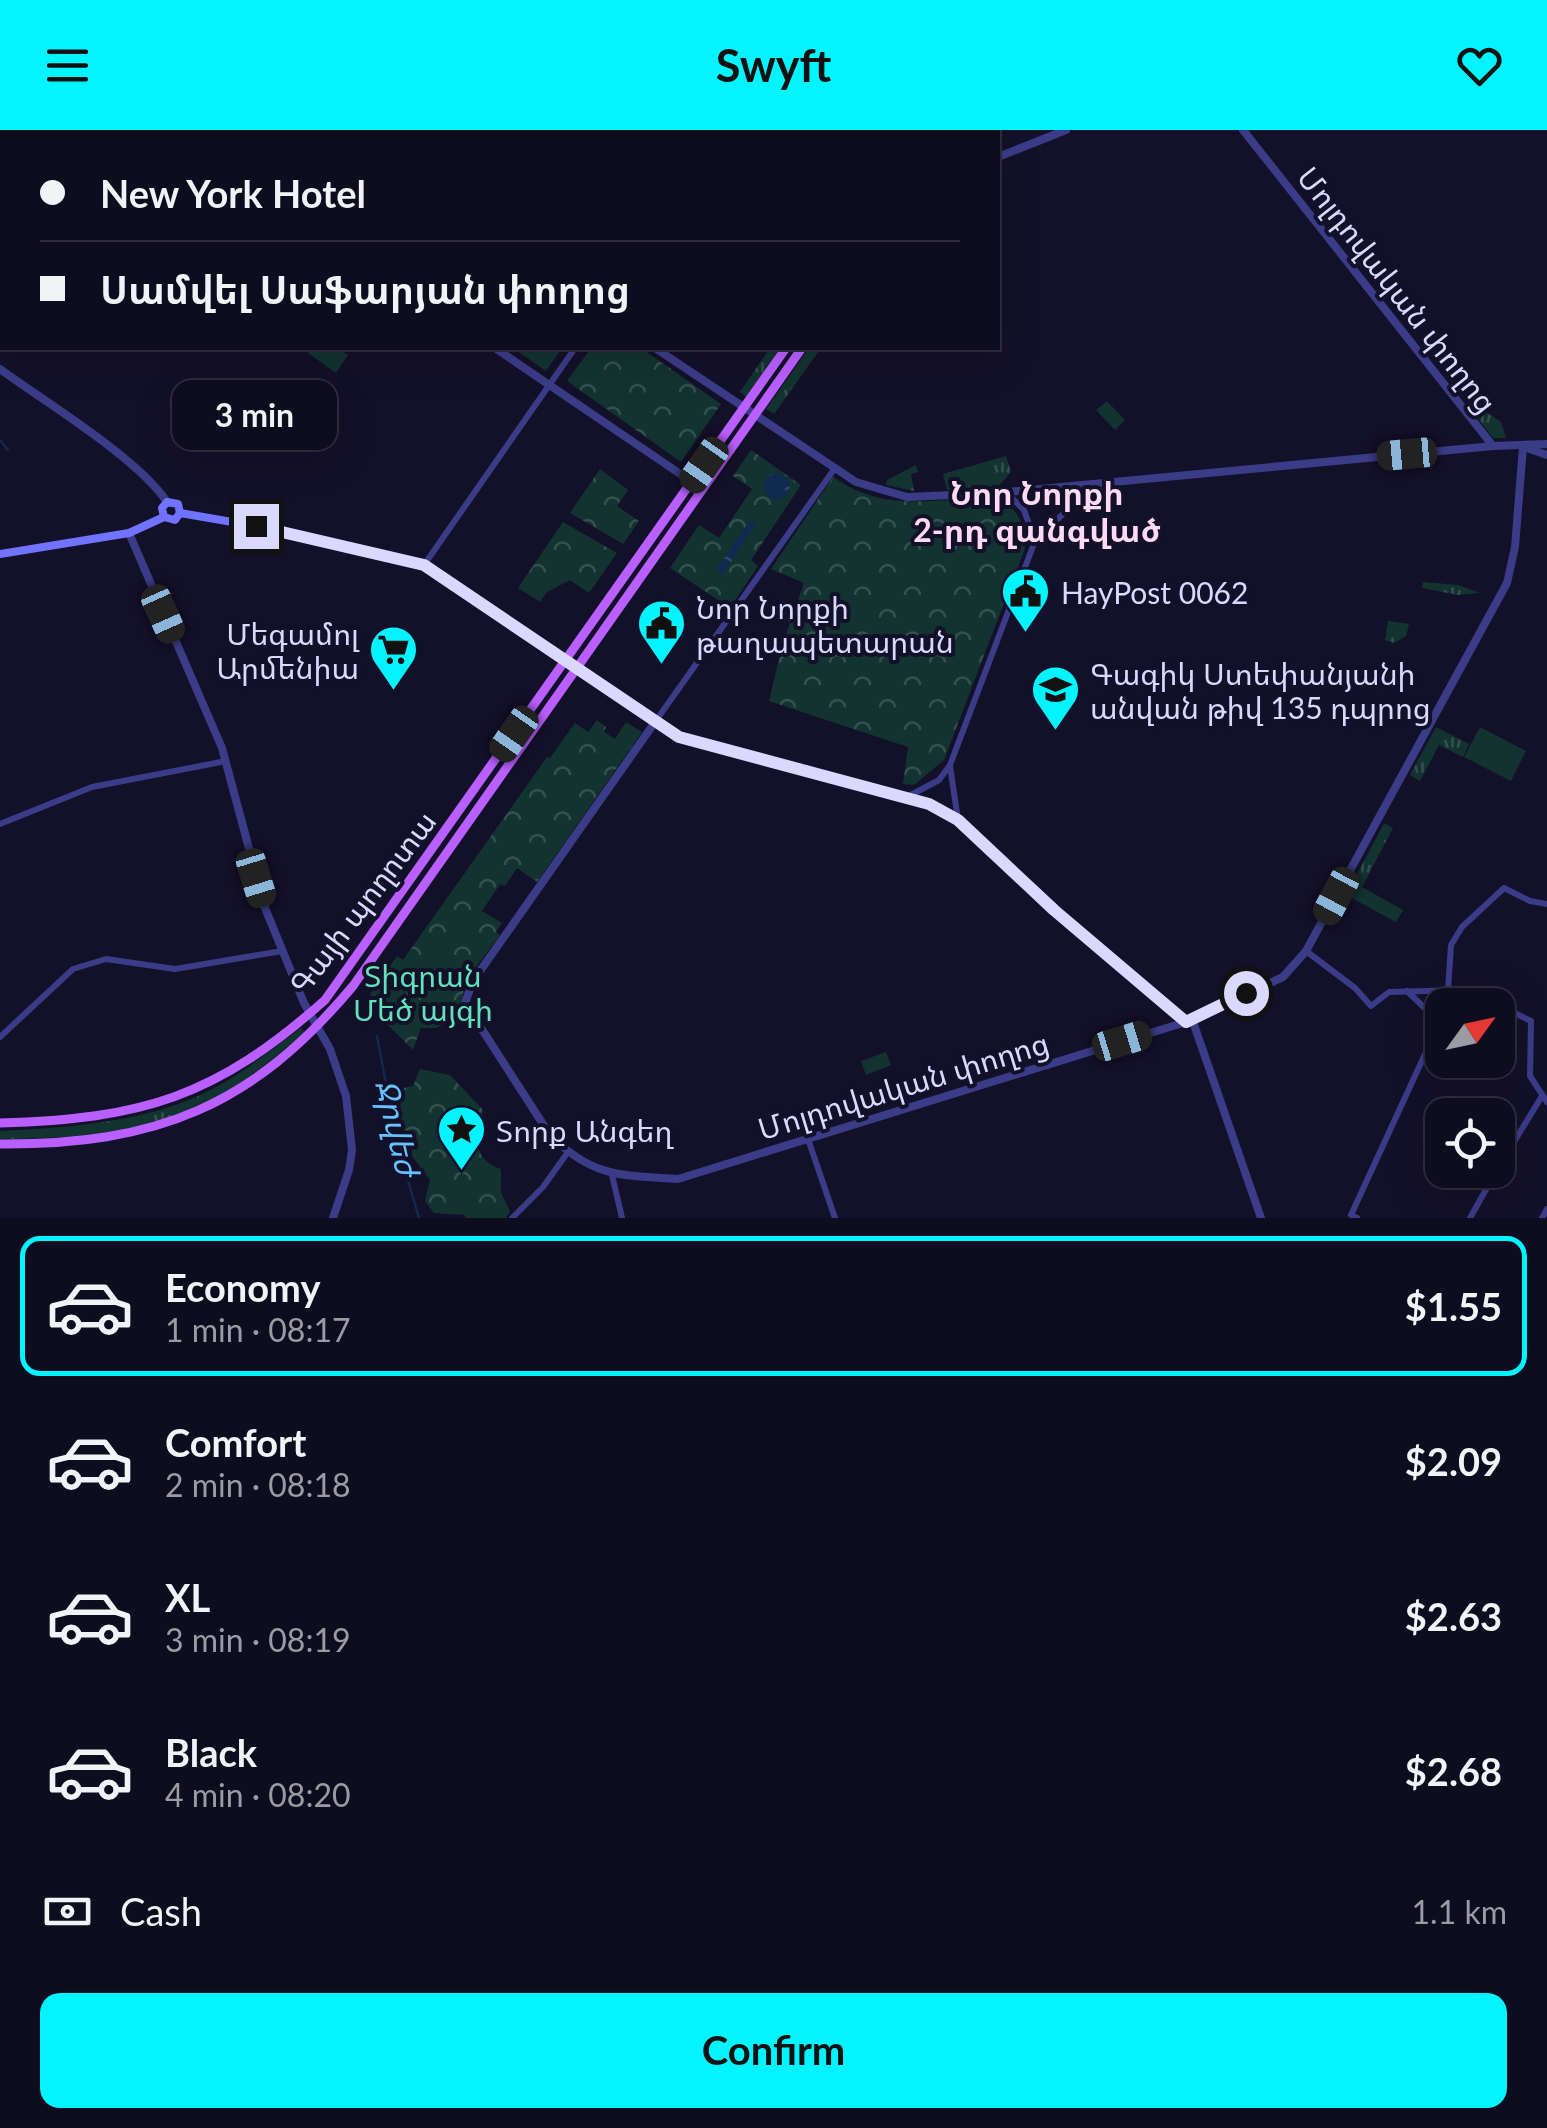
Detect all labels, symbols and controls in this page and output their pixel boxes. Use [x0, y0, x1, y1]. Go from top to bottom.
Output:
icon: menu [40, 38, 95, 93]
text: Swyft [716, 38, 831, 92]
icon: heart [1452, 38, 1507, 93]
street label: Մոլդովական փողոց [1290, 159, 1505, 420]
text: New York Hotel [100, 170, 366, 216]
text: Սամվել Սաֆարյան փողոց [100, 266, 630, 312]
callout: 3 min [174, 381, 338, 451]
text: 3 min [215, 395, 294, 434]
car [675, 432, 733, 498]
car [1376, 436, 1438, 472]
district label: Նոր Նորքի 2-րդ զանգված [913, 473, 1161, 549]
route end [234, 504, 279, 549]
public building icon: HayPost 0062 [1000, 566, 1052, 634]
place label: HayPost 0062 [1061, 574, 1248, 610]
car [137, 580, 189, 648]
place label: Նոր Նորքի թաղապետարան [696, 589, 954, 660]
public building icon: Նոր Նորքի թաղապետարան [635, 598, 687, 666]
place label: Մեգամոլ Արմենիա [216, 615, 360, 686]
supermarket icon: Մեգամոլ Արմենիա [368, 624, 420, 692]
place label: Գագիկ Ստեփանյանի անվան թիվ 135 դպրոց [1090, 655, 1431, 726]
school or university icon: Գագիկ Ստեփանյանի անվան թիվ 135 դպրոց [1029, 664, 1081, 732]
car [485, 701, 543, 767]
street label: Գայի պողոտա [281, 803, 443, 1001]
car [233, 845, 279, 911]
car [1309, 862, 1363, 930]
park label: Տիգրան Մեծ այգի [353, 957, 493, 1028]
route start [1224, 971, 1269, 1016]
north arrow [1425, 988, 1515, 1078]
map controls [1425, 988, 1515, 1188]
car [1089, 1018, 1155, 1064]
street label: Մոլդովական փողոց [753, 1024, 1053, 1147]
water label: Ջրվեժ [367, 1075, 429, 1183]
button: locate [1425, 1098, 1515, 1188]
place icon: Տորք Անգեղ [435, 1104, 487, 1172]
place label: Տորք Անգեղ [496, 1112, 675, 1149]
icon: car [45, 1261, 135, 1351]
text: Economy [165, 1264, 320, 1310]
text: $1.55 [1405, 1283, 1502, 1329]
text: 1 min · 08:17 [165, 1310, 351, 1349]
icon: car [45, 1416, 135, 1506]
text: Comfort [165, 1419, 306, 1465]
text: $2.09 [1405, 1438, 1502, 1484]
text: 2 min · 08:18 [165, 1465, 351, 1504]
icon: car [45, 1571, 135, 1661]
text: XL [165, 1574, 210, 1620]
text: $2.63 [1405, 1593, 1502, 1639]
text: 3 min · 08:19 [165, 1620, 351, 1659]
icon: car [45, 1726, 135, 1816]
text: Black [165, 1729, 257, 1775]
text: $2.68 [1405, 1748, 1502, 1794]
text: 4 min · 08:20 [165, 1775, 351, 1814]
icon: cash [40, 1884, 95, 1939]
text: Cash [120, 1888, 202, 1934]
text: 1.1 km [1412, 1892, 1507, 1931]
button: Confirm [40, 1993, 1507, 2108]

